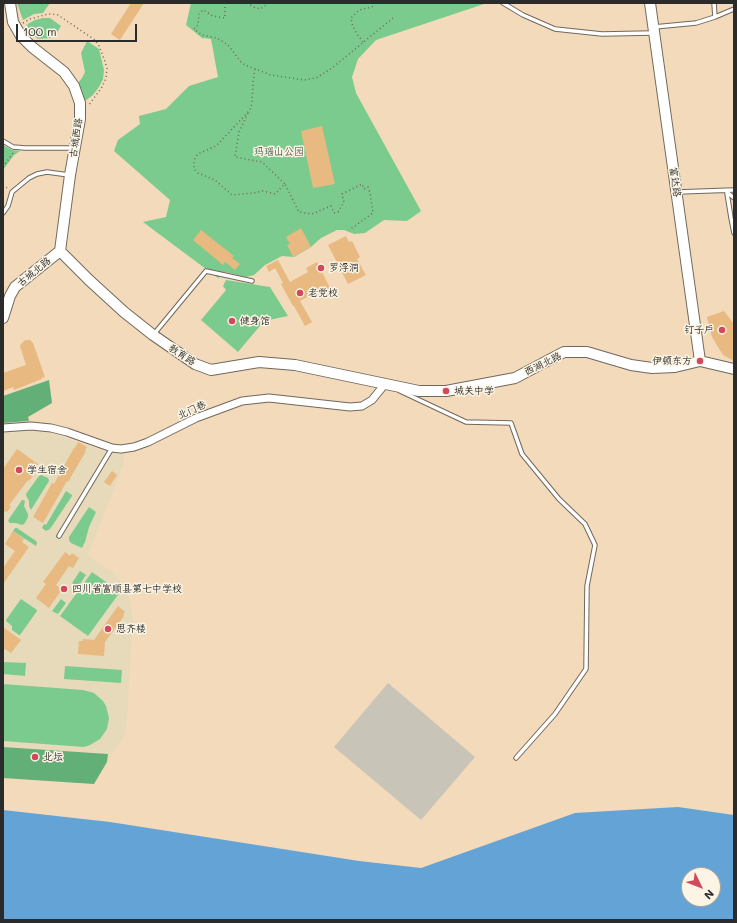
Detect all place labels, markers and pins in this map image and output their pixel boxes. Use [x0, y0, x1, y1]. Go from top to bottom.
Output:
place label: 罗浮洞 [329, 262, 359, 274]
marker: 罗浮洞 [316, 263, 326, 273]
place label: 老党校 [308, 287, 338, 299]
marker: 老党校 [295, 288, 305, 298]
place label: 健身馆 [240, 315, 270, 327]
marker: 健身馆 [227, 316, 237, 326]
place label: 钉子户 [684, 324, 714, 336]
marker: 钉子户 [717, 325, 727, 335]
place label: 伊顿东方 [652, 355, 692, 367]
marker: 伊顿东方 [695, 356, 705, 366]
place label: 城关中学 [454, 385, 494, 397]
marker: 城关中学 [441, 386, 451, 396]
place label: 学生宿舍 [27, 464, 67, 476]
marker: 学生宿舍 [14, 465, 24, 475]
place label: 四川省富顺县第七中学校 [72, 583, 182, 595]
marker: 四川省富顺县第七中学校 [59, 584, 69, 594]
place label: 思齐楼 [116, 623, 146, 635]
marker: 思齐楼 [103, 624, 113, 634]
place label: 北坛 [43, 751, 63, 763]
marker: 北坛 [30, 752, 40, 762]

